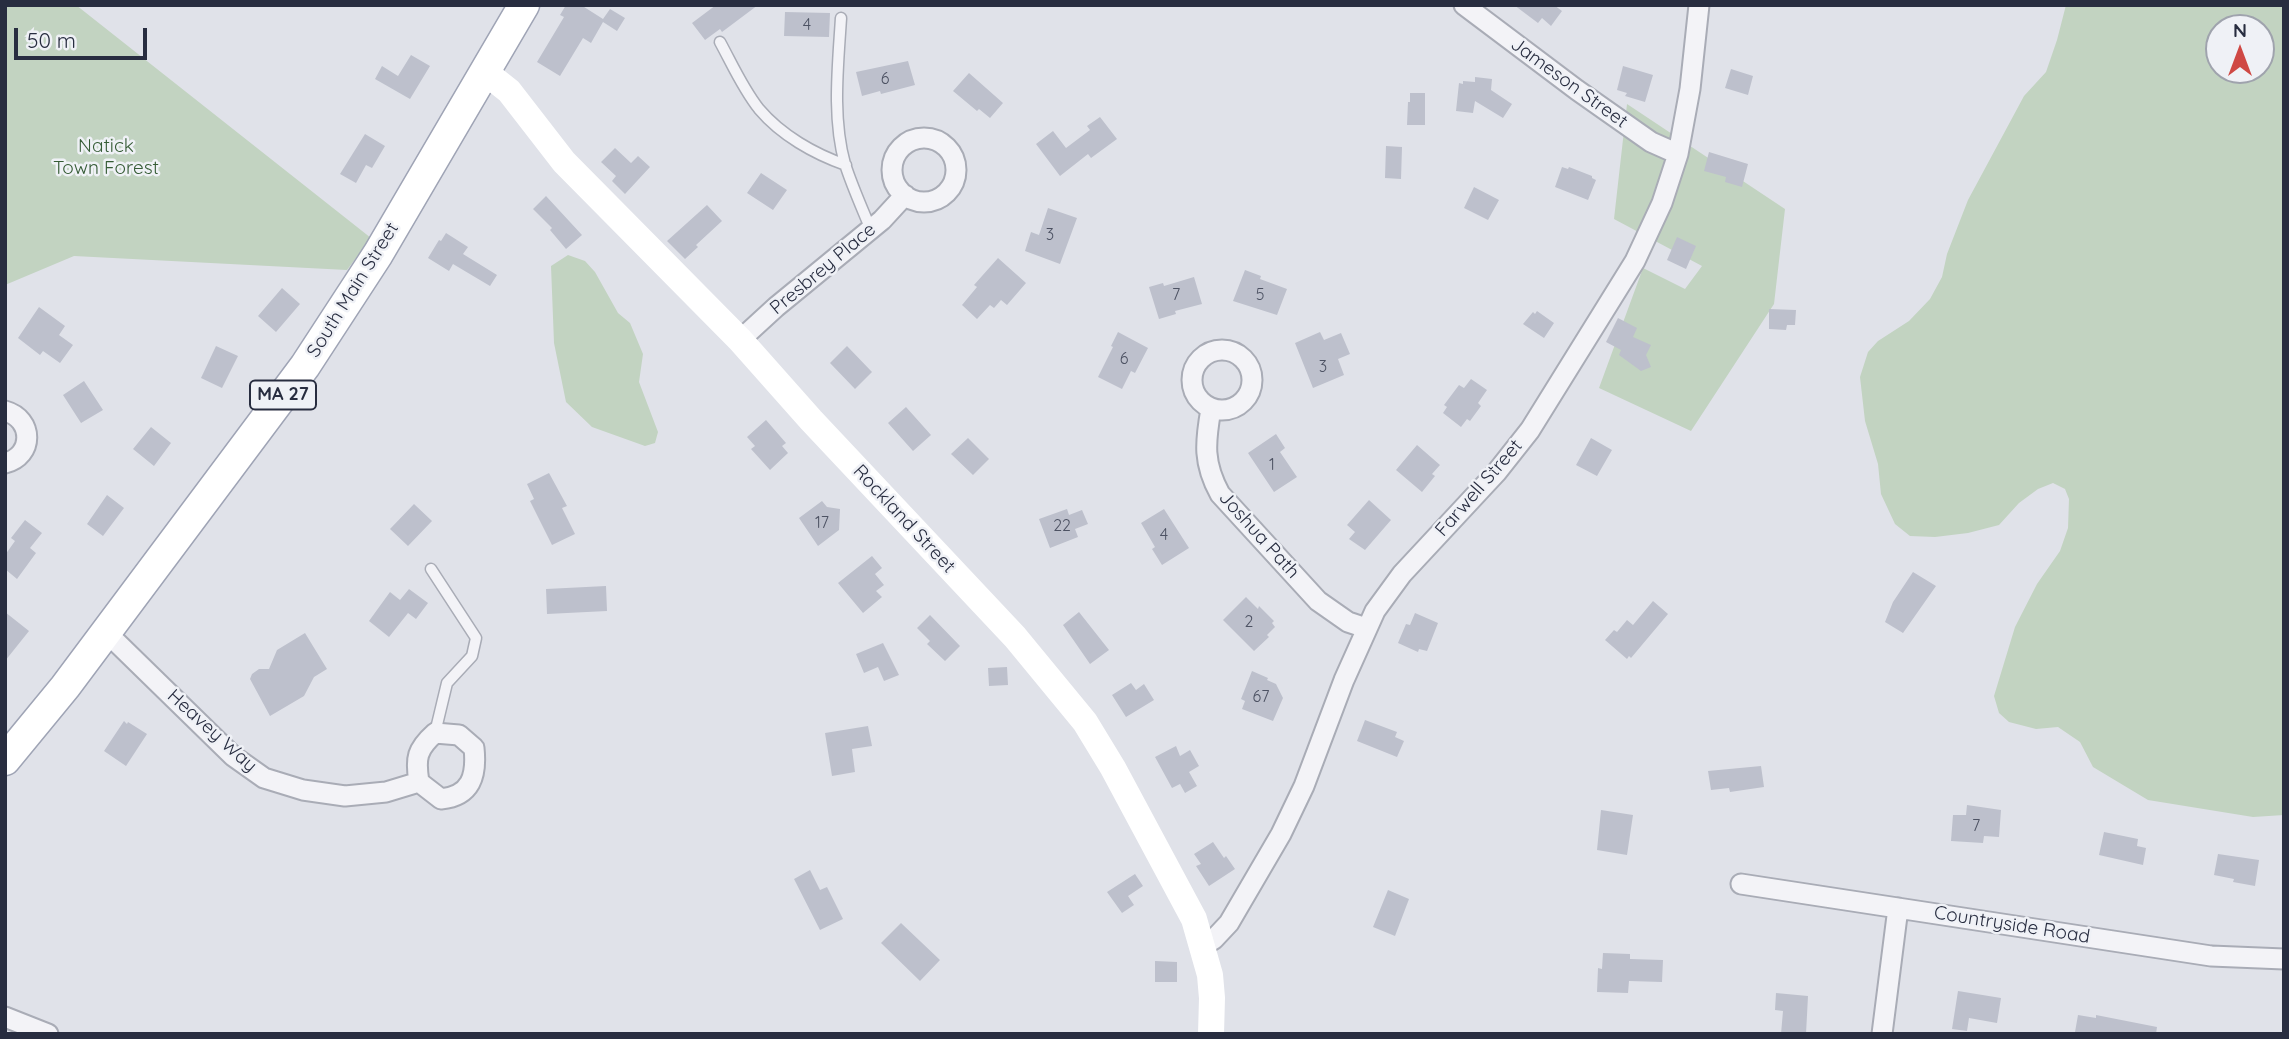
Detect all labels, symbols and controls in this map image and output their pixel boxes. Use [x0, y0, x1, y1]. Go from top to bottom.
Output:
scale bar [18, 14, 150, 58]
north arrow [2205, 14, 2275, 84]
house number: 4 [803, 15, 811, 35]
text: N [2233, 18, 2247, 42]
text: 50 m [27, 27, 76, 53]
street label: Jameson Street [1506, 33, 1632, 133]
house number: 6 [881, 69, 889, 89]
park label: Natick Town Forest [53, 135, 159, 179]
street label: South Main Street [302, 218, 404, 362]
street label: Presbrey Place [766, 218, 880, 320]
house number: 3 [1046, 225, 1054, 245]
house number: 7 [1172, 285, 1180, 305]
house number: 5 [1256, 285, 1264, 305]
house number: 6 [1120, 349, 1128, 369]
house number: 3 [1319, 357, 1327, 377]
road number: MA 27 [250, 380, 316, 410]
street label: Farwell Street [1431, 435, 1527, 541]
house number: 1 [1269, 455, 1275, 475]
street label: Rockland Street [848, 460, 960, 578]
street label: Joshua Path [1214, 487, 1304, 583]
house number: 17 [815, 513, 829, 533]
house number: 22 [1053, 516, 1071, 536]
house number: 4 [1160, 525, 1168, 545]
house number: 2 [1245, 612, 1253, 632]
street label: Heavey Way [162, 685, 262, 777]
house number: 67 [1253, 687, 1269, 707]
house number: 7 [1972, 816, 1980, 836]
street label: Countryside Road [1932, 901, 2092, 949]

